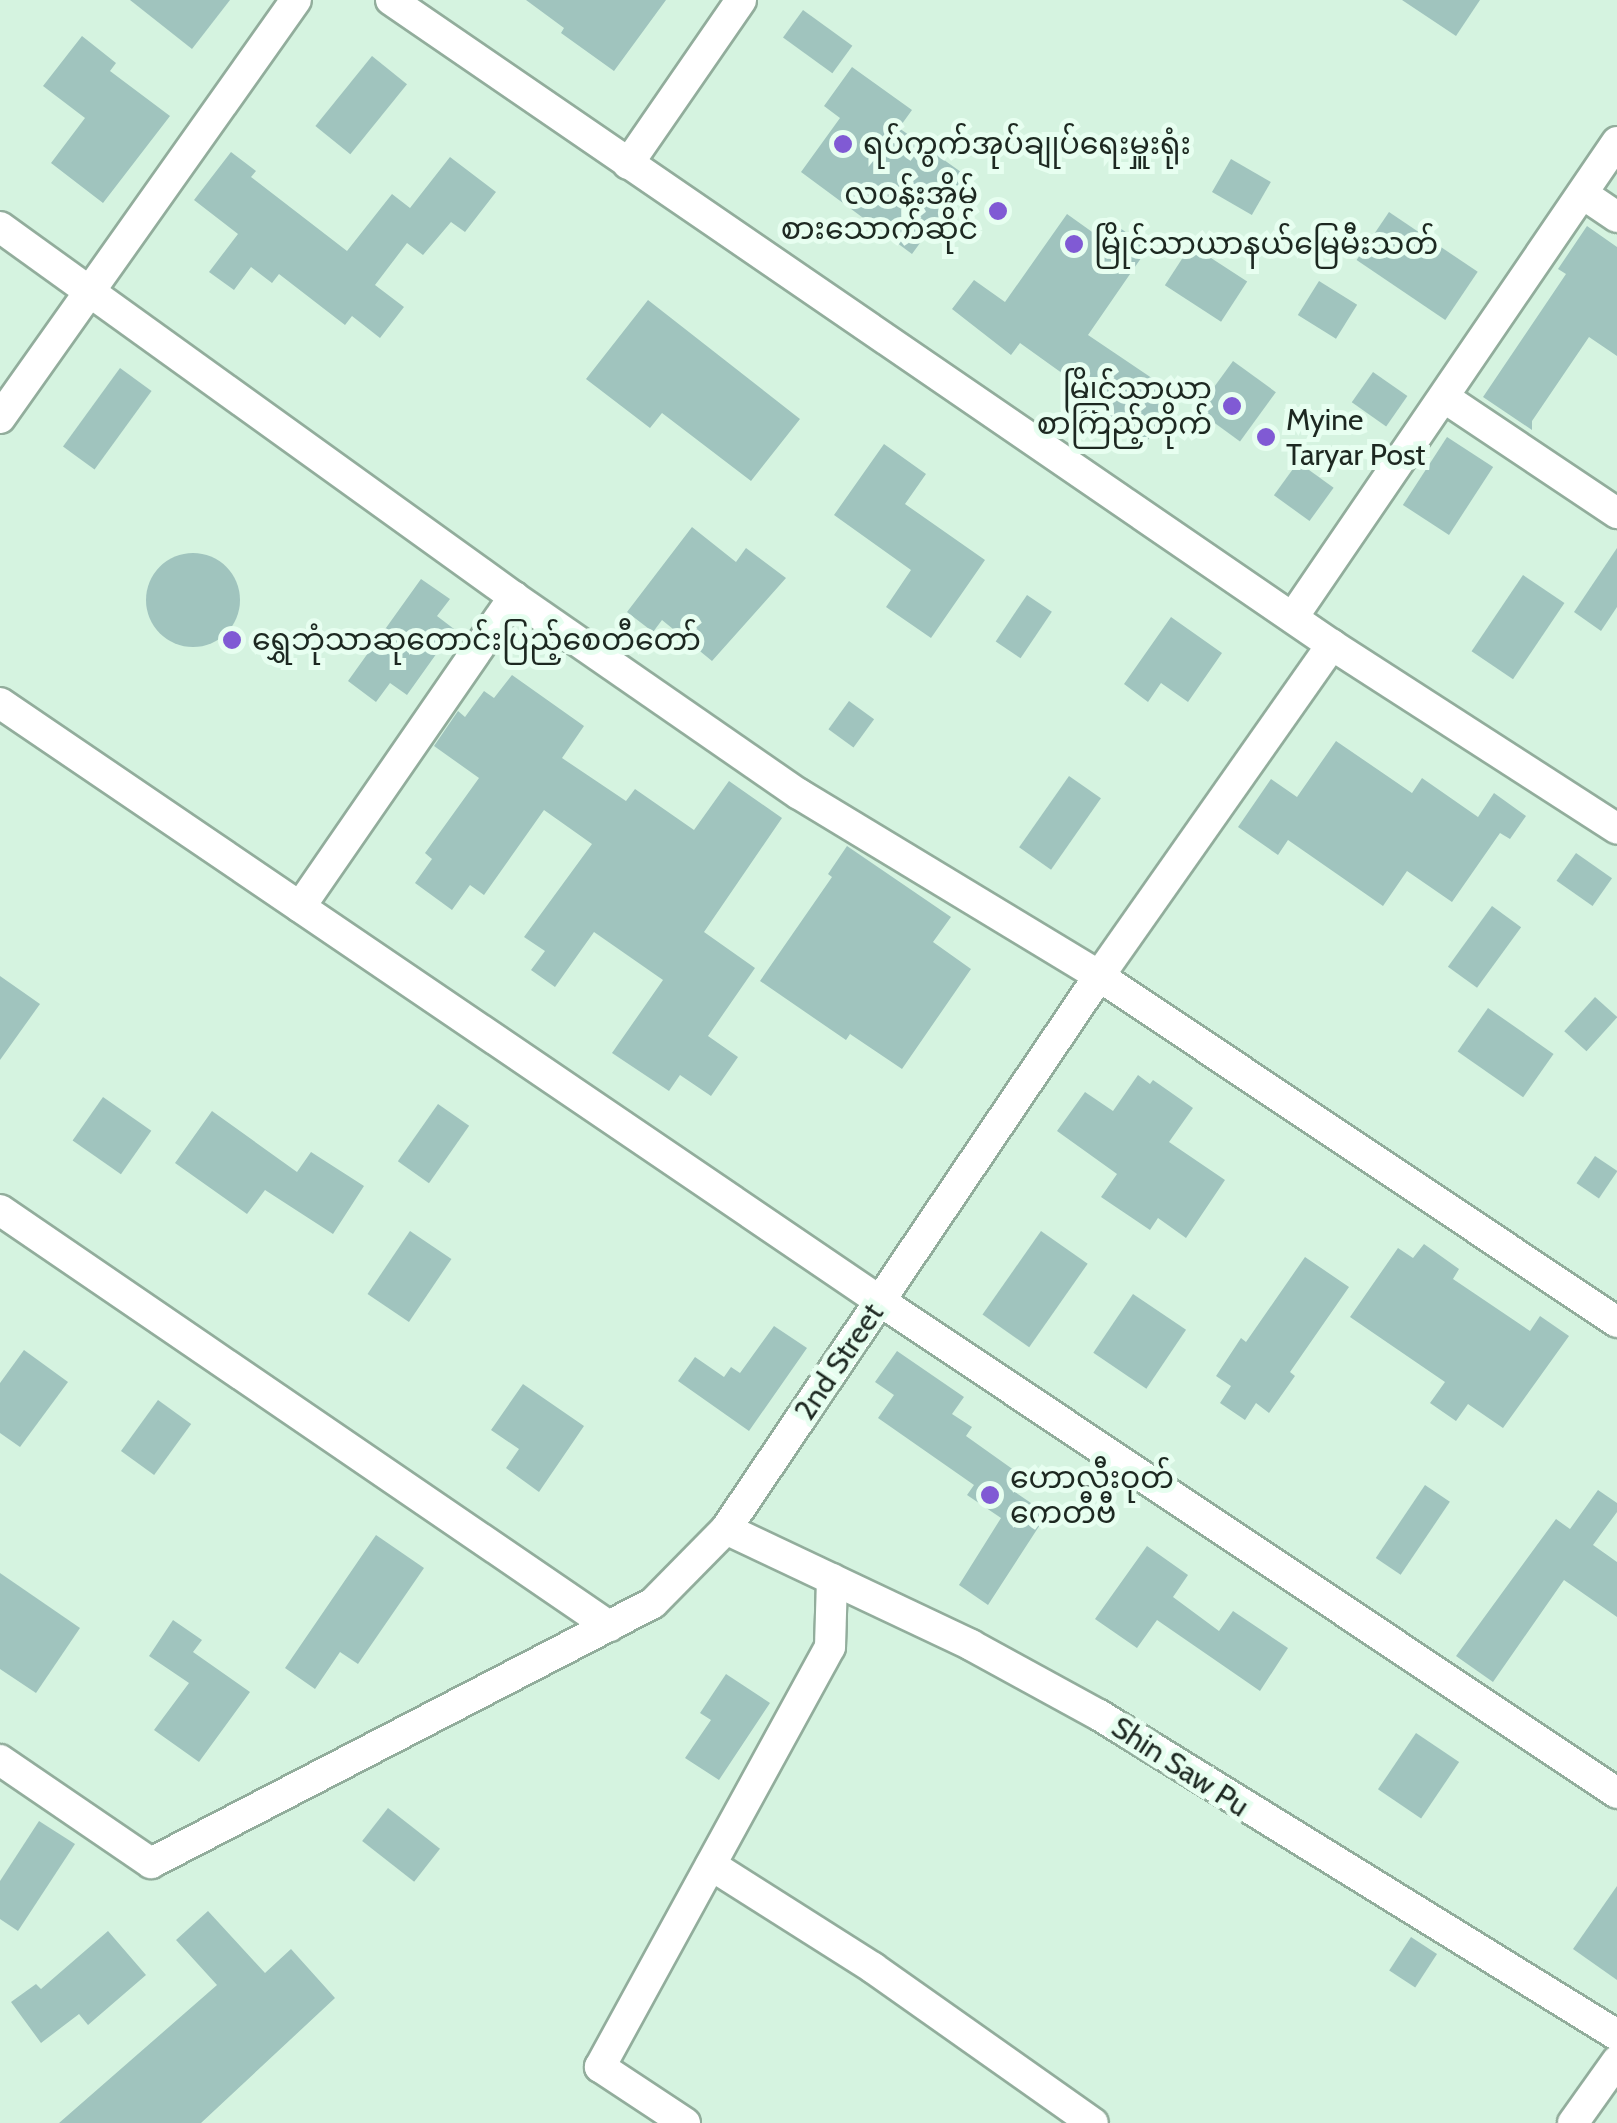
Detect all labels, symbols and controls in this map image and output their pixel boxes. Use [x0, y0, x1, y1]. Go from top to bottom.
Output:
place label: ရပ်ကွက်အုပ်ချုပ်ရေးမှူးရုံး [863, 126, 1191, 162]
marker: ရပ်ကွက်အုပ်ချုပ်ရေးမှူးရုံး [832, 133, 854, 155]
place label: လဝန်းအိမ် စားသောက်ဆိုင် [781, 176, 978, 246]
marker: လဝန်းအိမ် စားသောက်ဆိုင် [987, 200, 1009, 222]
place label: မြိုင်သာယာနယ်မြေမီးသတ် [1094, 226, 1438, 262]
marker: မြိုင်သာယာနယ်မြေမီးသတ် [1063, 233, 1085, 255]
place label: မြိုင်သာယာ စာကြည့်တိုက် [1037, 371, 1212, 442]
marker: မြိုင်သာယာ စာကြည့်တိုက် [1221, 395, 1243, 417]
place label: Myine Taryar Post [1286, 402, 1425, 472]
marker: Myine Taryar Post [1255, 426, 1277, 448]
place label: ရွှေဘုံသာဆုတောင်းပြည့်စေတီတော် [252, 622, 701, 658]
marker: ရွှေဘုံသာဆုတောင်းပြည့်စေတီတော် [221, 629, 243, 651]
street label: 2nd Street [787, 1297, 891, 1427]
place label: ဟောလီးဝုတ် ကေတီဗီ [1010, 1460, 1174, 1530]
marker: ဟောလီးဝုတ် ကေတီဗီ [979, 1484, 1001, 1506]
street label: Shin Saw Pu [1105, 1709, 1255, 1825]

